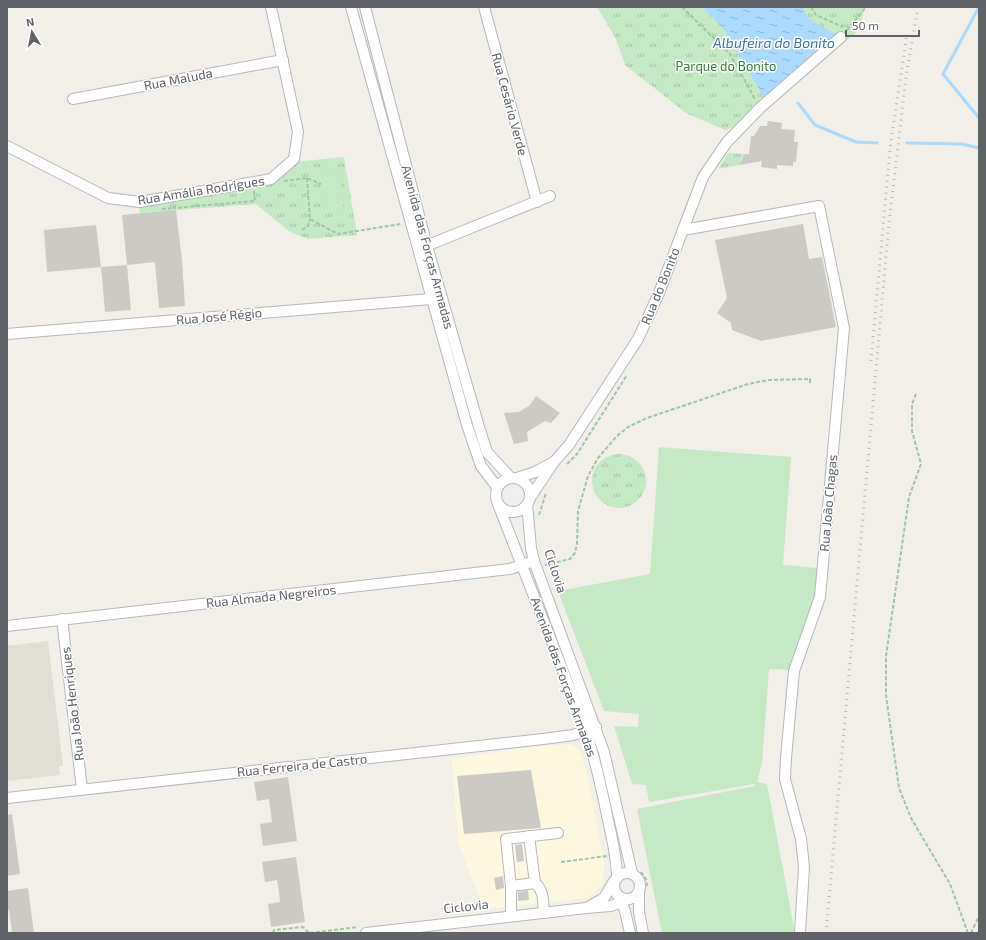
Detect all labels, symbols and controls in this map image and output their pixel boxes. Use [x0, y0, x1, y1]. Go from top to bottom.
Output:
north arrow [12, 12, 52, 52]
scale bar [846, 12, 919, 38]
text: N [25, 15, 35, 29]
text: 50 m [852, 18, 879, 32]
water label: Albufeira do Bonito [712, 34, 835, 51]
street label: Rua Cesário Verde [489, 51, 531, 157]
park label: Parque do Bonito [676, 58, 776, 74]
street label: Rua Maluda [142, 64, 214, 94]
street label: Avenida das Forças Armadas [397, 163, 458, 331]
street label: Rua Amália Rodrigues [136, 172, 266, 208]
street label: Rua do Bonito [637, 245, 683, 327]
street label: Rua José Régio [175, 304, 263, 328]
street label: Rua João Chagas [816, 454, 840, 552]
street label: Ciclovia [541, 547, 571, 595]
street label: Rua Almada Negreiros [205, 581, 337, 611]
street label: Avenida das Forças Armadas [527, 595, 600, 759]
street label: Rua João Henriques [57, 646, 87, 762]
street label: Rua Ferreira de Castro [236, 750, 368, 780]
street label: Ciclovia [443, 896, 489, 916]

